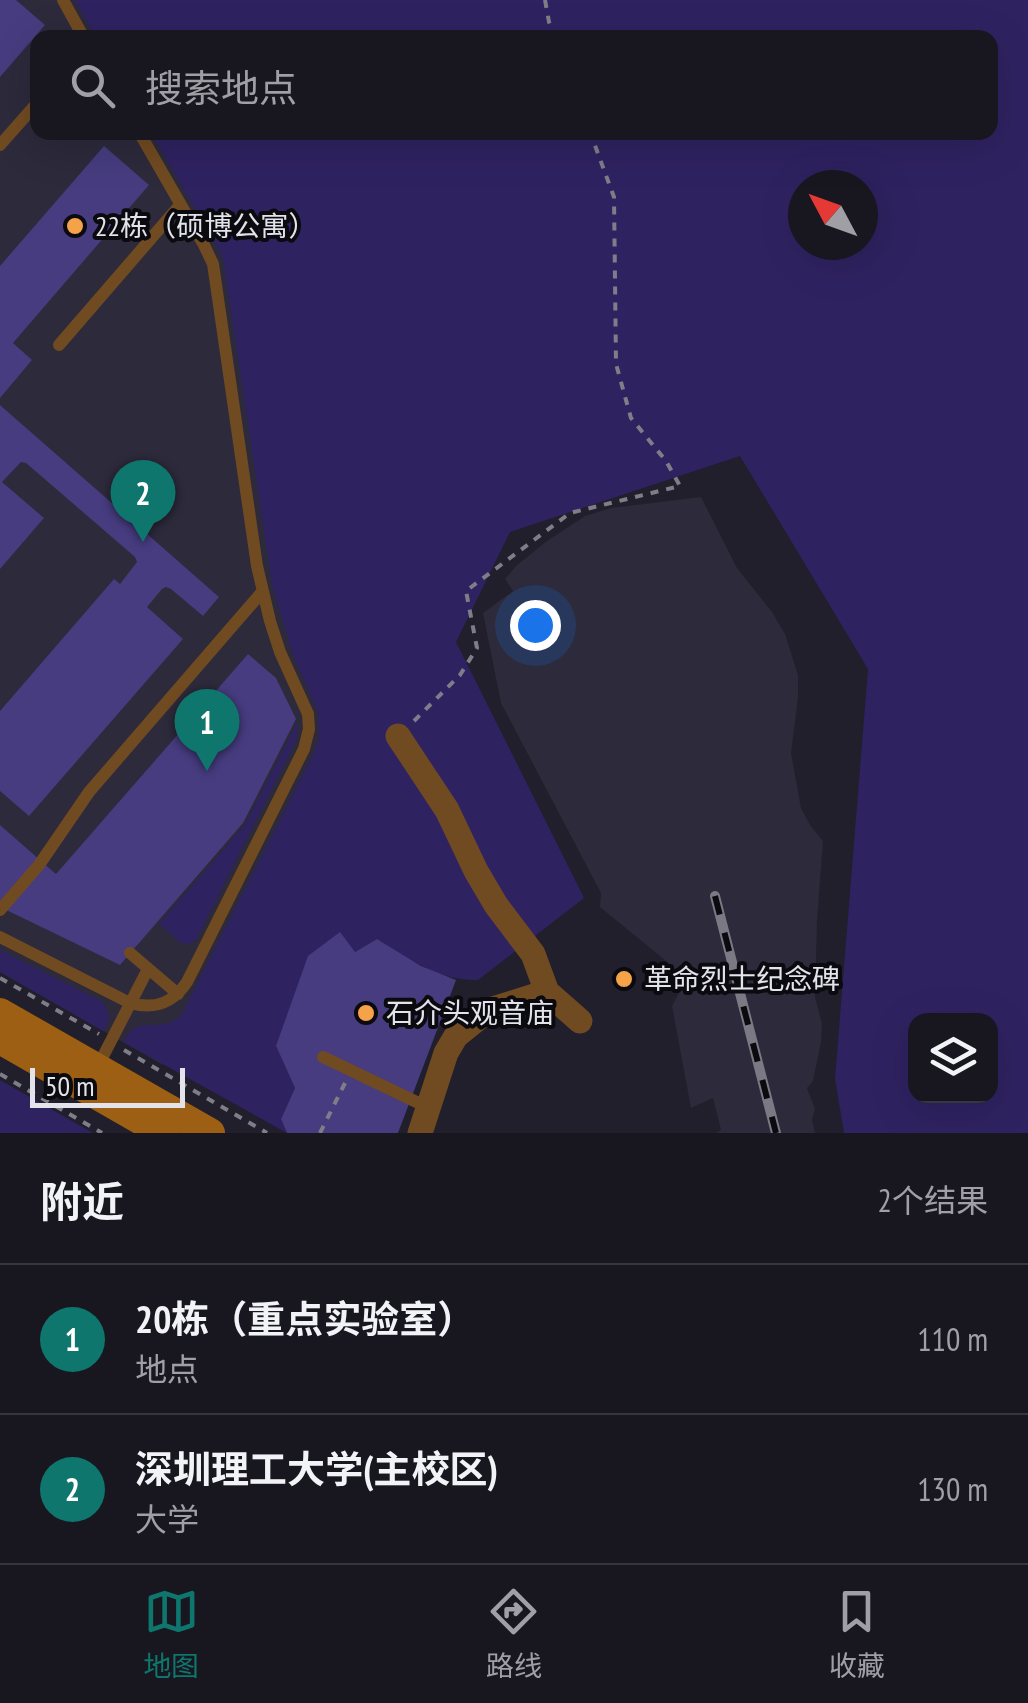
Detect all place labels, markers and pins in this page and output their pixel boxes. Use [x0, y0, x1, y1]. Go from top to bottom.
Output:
place label: 22栋（硕博公寓） [95, 207, 316, 244]
marker: 22栋（硕博公寓） [64, 215, 86, 237]
pin: 2 [110, 460, 176, 542]
pin: 1 [174, 688, 240, 771]
place label: 革命烈士纪念碑 [644, 960, 840, 997]
marker: 革命烈士纪念碑 [613, 968, 635, 990]
place label: 石介头观音庙 [386, 994, 554, 1031]
marker: 石介头观音庙 [355, 1002, 377, 1024]

